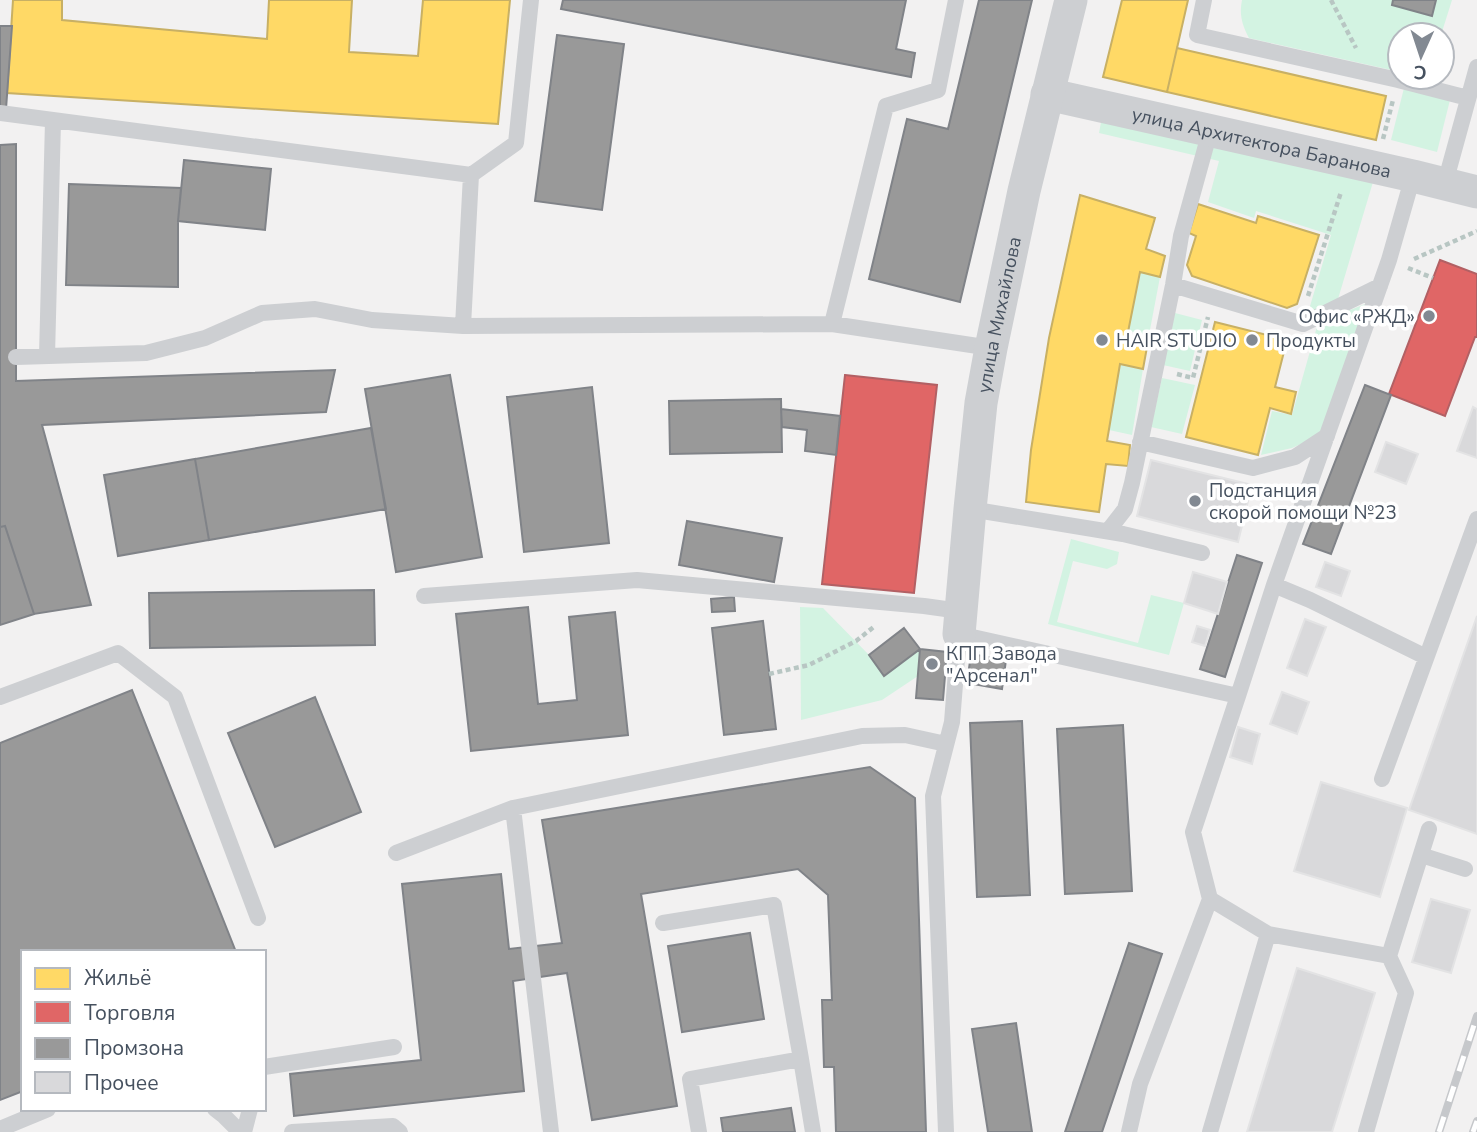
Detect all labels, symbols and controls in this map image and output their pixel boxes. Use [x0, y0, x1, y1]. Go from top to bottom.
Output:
north arrow [1386, 21, 1456, 91]
text: С [1413, 59, 1427, 85]
street label: улица Архитектора Баранова [1129, 101, 1394, 185]
street label: улица Михайлова [971, 234, 1028, 395]
place label: Офис «РЖД» [1298, 304, 1415, 330]
marker: Офис «РЖД» [1421, 308, 1437, 324]
place label: HAIR STUDIO [1116, 328, 1237, 354]
place label: Продукты [1266, 328, 1356, 354]
marker: HAIR STUDIO [1094, 332, 1110, 348]
marker: Продукты [1244, 332, 1260, 348]
place label: Подстанция скорой помощи №23 [1209, 478, 1397, 526]
marker: Подстанция скорой помощи №23 [1187, 493, 1203, 509]
place label: КПП Завода "Арсенал" [946, 641, 1057, 689]
marker: КПП Завода "Арсенал" [924, 656, 940, 672]
legend [21, 950, 266, 1111]
text: Жильё [84, 964, 151, 992]
text: Торговля [84, 999, 175, 1027]
text: Промзона [84, 1034, 184, 1062]
text: Прочее [84, 1069, 159, 1097]

